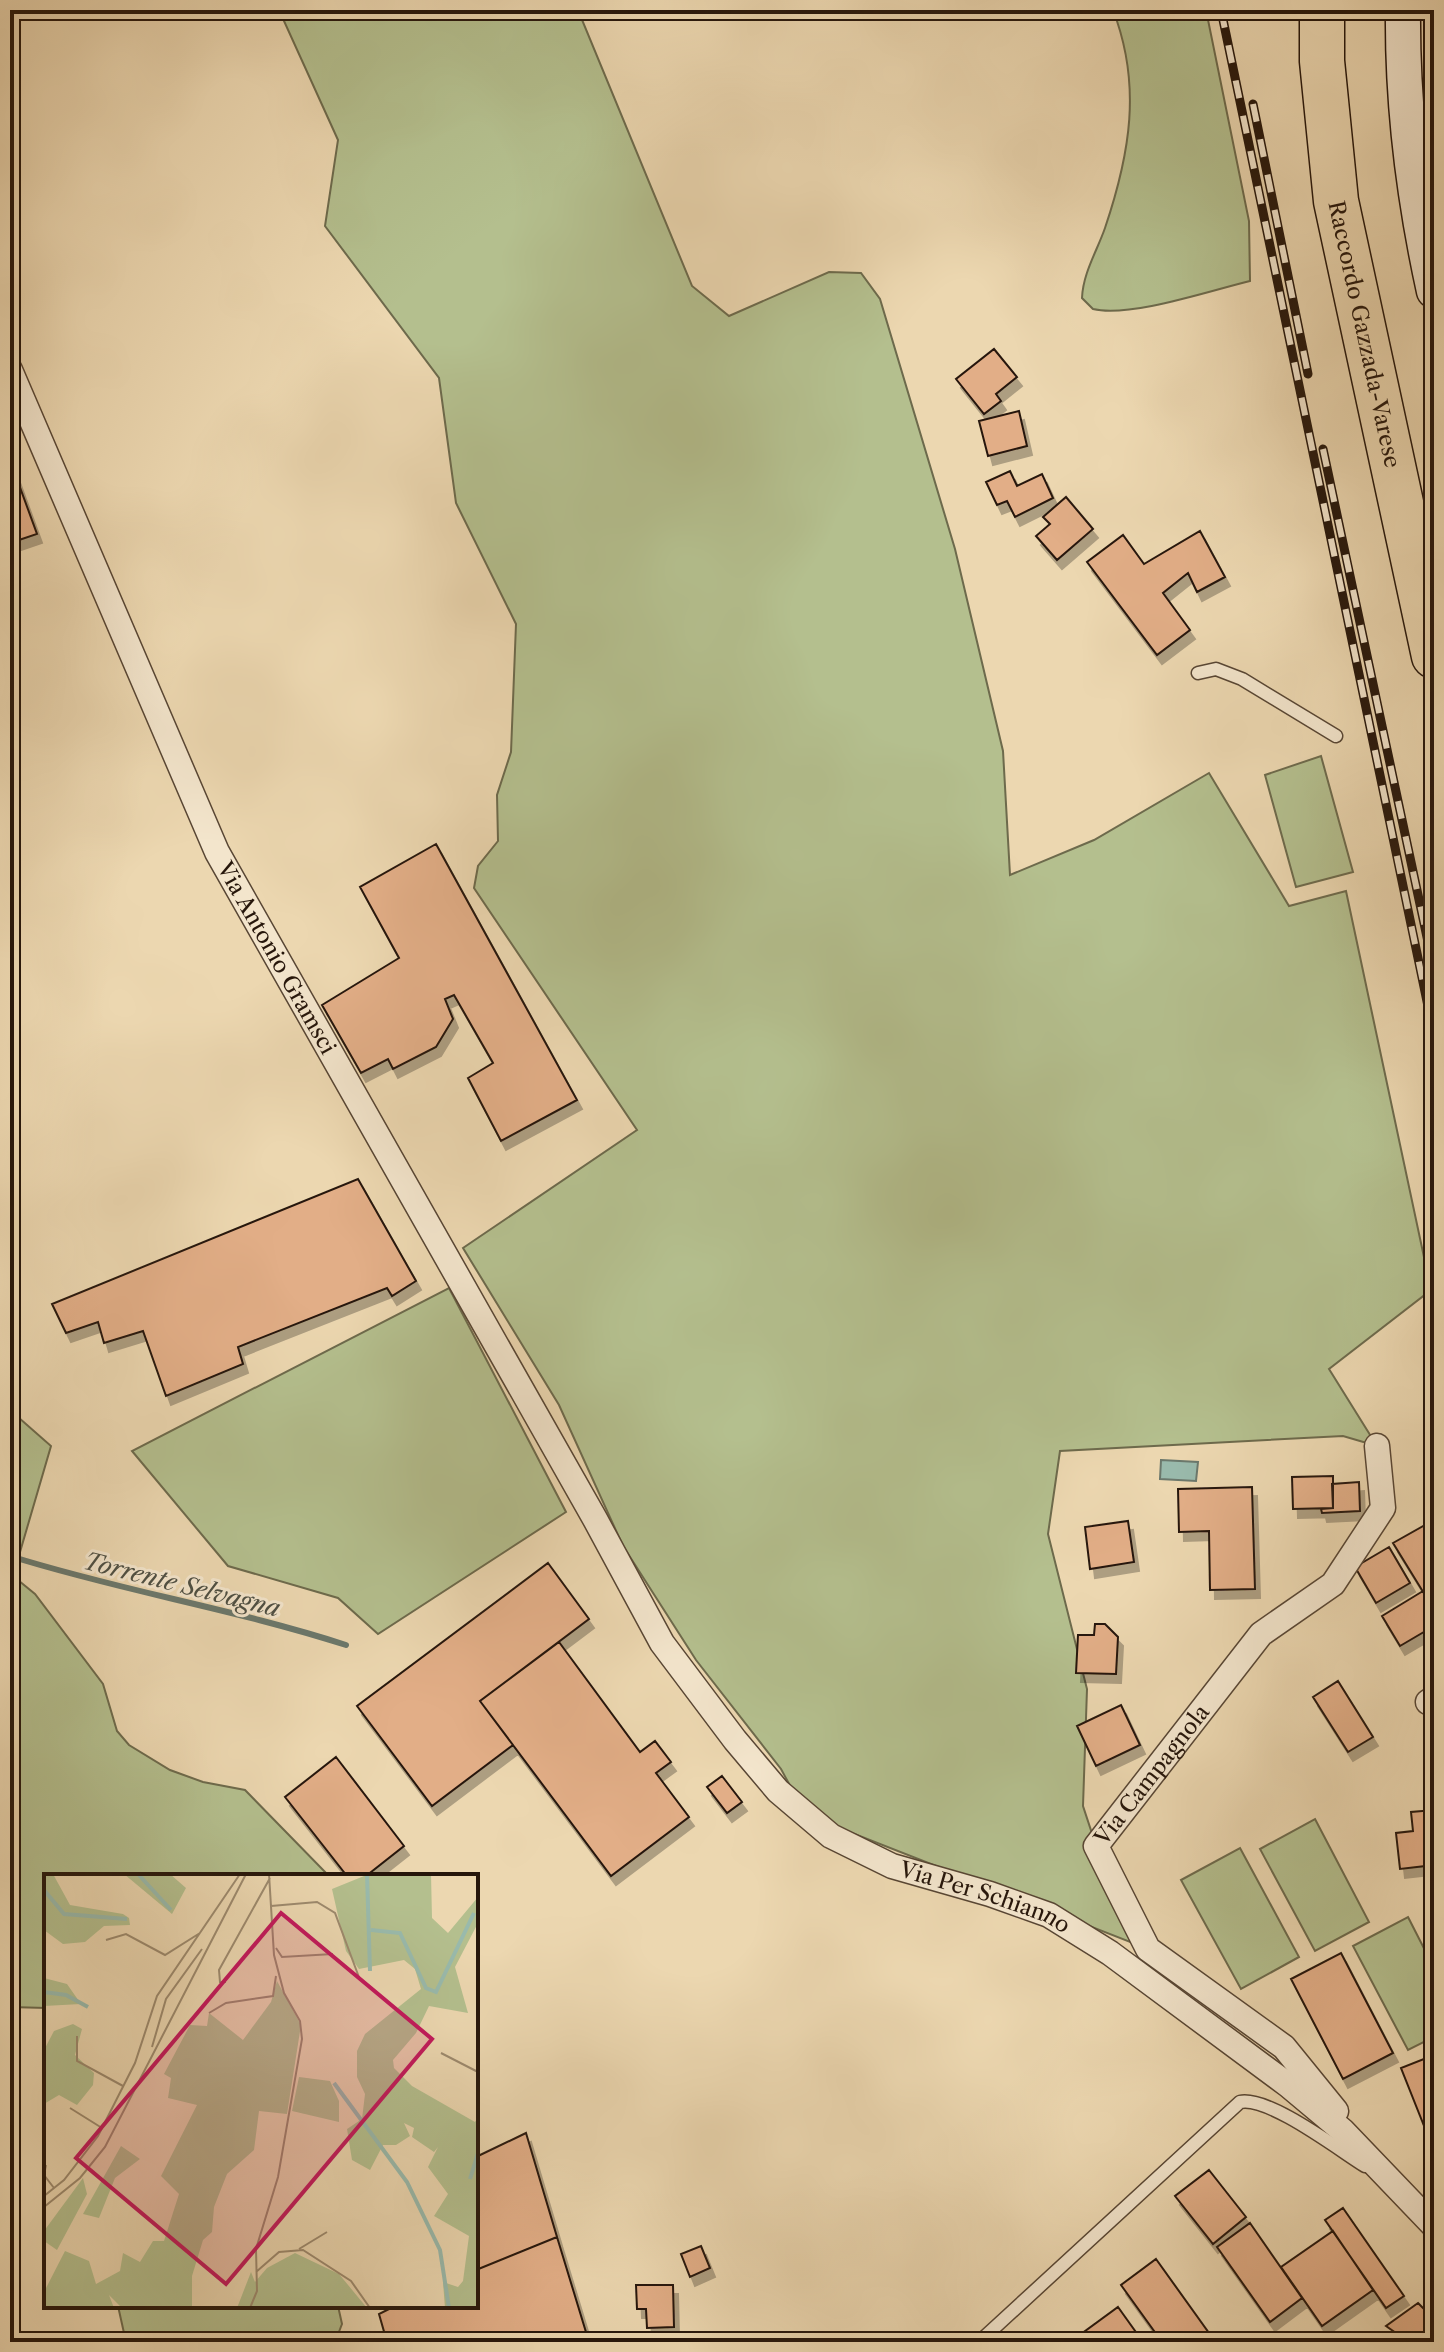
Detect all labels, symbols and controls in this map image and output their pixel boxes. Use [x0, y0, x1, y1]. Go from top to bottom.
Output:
street label: Raccordo Gazzada-Varese [1322, 198, 1406, 470]
street label: Via Antonio Gramsci [211, 856, 342, 1059]
water label: Torrente Selvagna [81, 1546, 283, 1623]
street label: Via Campagnola [1088, 1699, 1215, 1851]
street label: Via Per Schianno [896, 1856, 1075, 1939]
inset map [44, 1874, 478, 2308]

